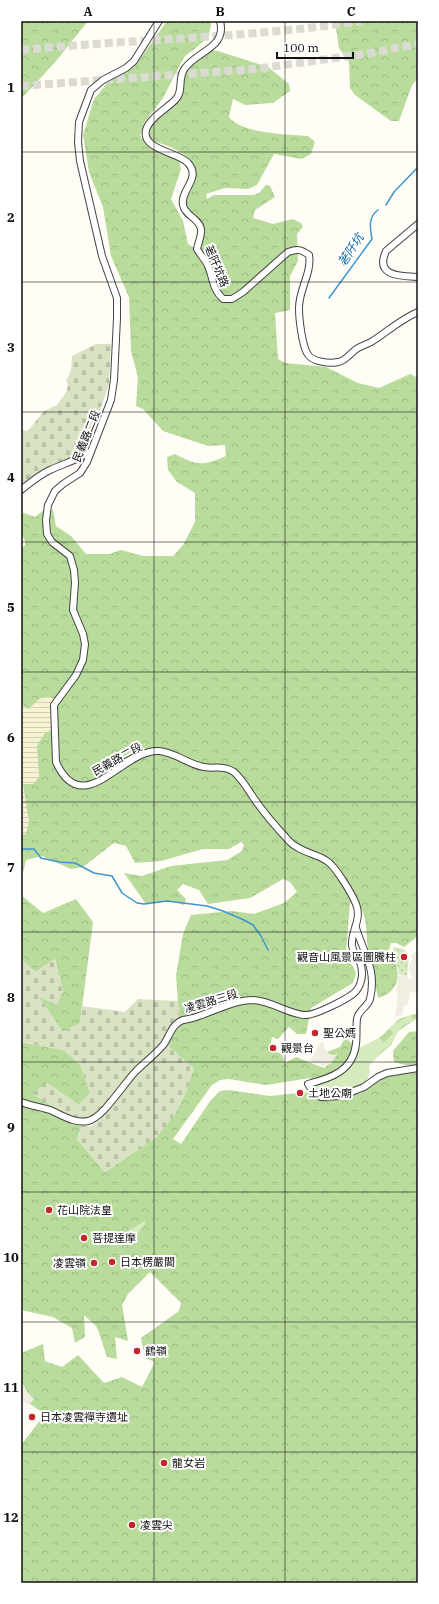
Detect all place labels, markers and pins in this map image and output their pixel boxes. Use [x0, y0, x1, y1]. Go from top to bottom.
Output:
place label: 觀音山風景區圖騰柱 [297, 950, 396, 964]
marker: 觀音山風景區圖騰柱 [399, 952, 409, 962]
place label: 聖公媽 [323, 1026, 356, 1040]
marker: 聖公媽 [310, 1028, 320, 1038]
place label: 觀景台 [281, 1041, 314, 1055]
marker: 觀景台 [268, 1043, 278, 1053]
place label: 土地公廟 [308, 1086, 352, 1100]
marker: 土地公廟 [295, 1088, 305, 1098]
place label: 花山院法皇 [57, 1203, 112, 1217]
marker: 花山院法皇 [44, 1205, 54, 1215]
place label: 菩提達摩 [92, 1231, 136, 1245]
marker: 菩提達摩 [79, 1233, 89, 1243]
place label: 日本楞嚴閣 [120, 1255, 175, 1269]
place label: 凌雲嶺 [53, 1256, 86, 1270]
marker: 日本楞嚴閣 [107, 1257, 117, 1267]
marker: 凌雲嶺 [89, 1258, 99, 1268]
place label: 鶴嶺 [145, 1344, 167, 1358]
marker: 鶴嶺 [132, 1346, 142, 1356]
place label: 日本凌雲禪寺遺址 [40, 1410, 128, 1424]
marker: 日本凌雲禪寺遺址 [27, 1412, 37, 1422]
place label: 龍女岩 [172, 1456, 205, 1470]
marker: 龍女岩 [159, 1458, 169, 1468]
place label: 凌雲尖 [140, 1518, 173, 1532]
marker: 凌雲尖 [127, 1520, 137, 1530]

